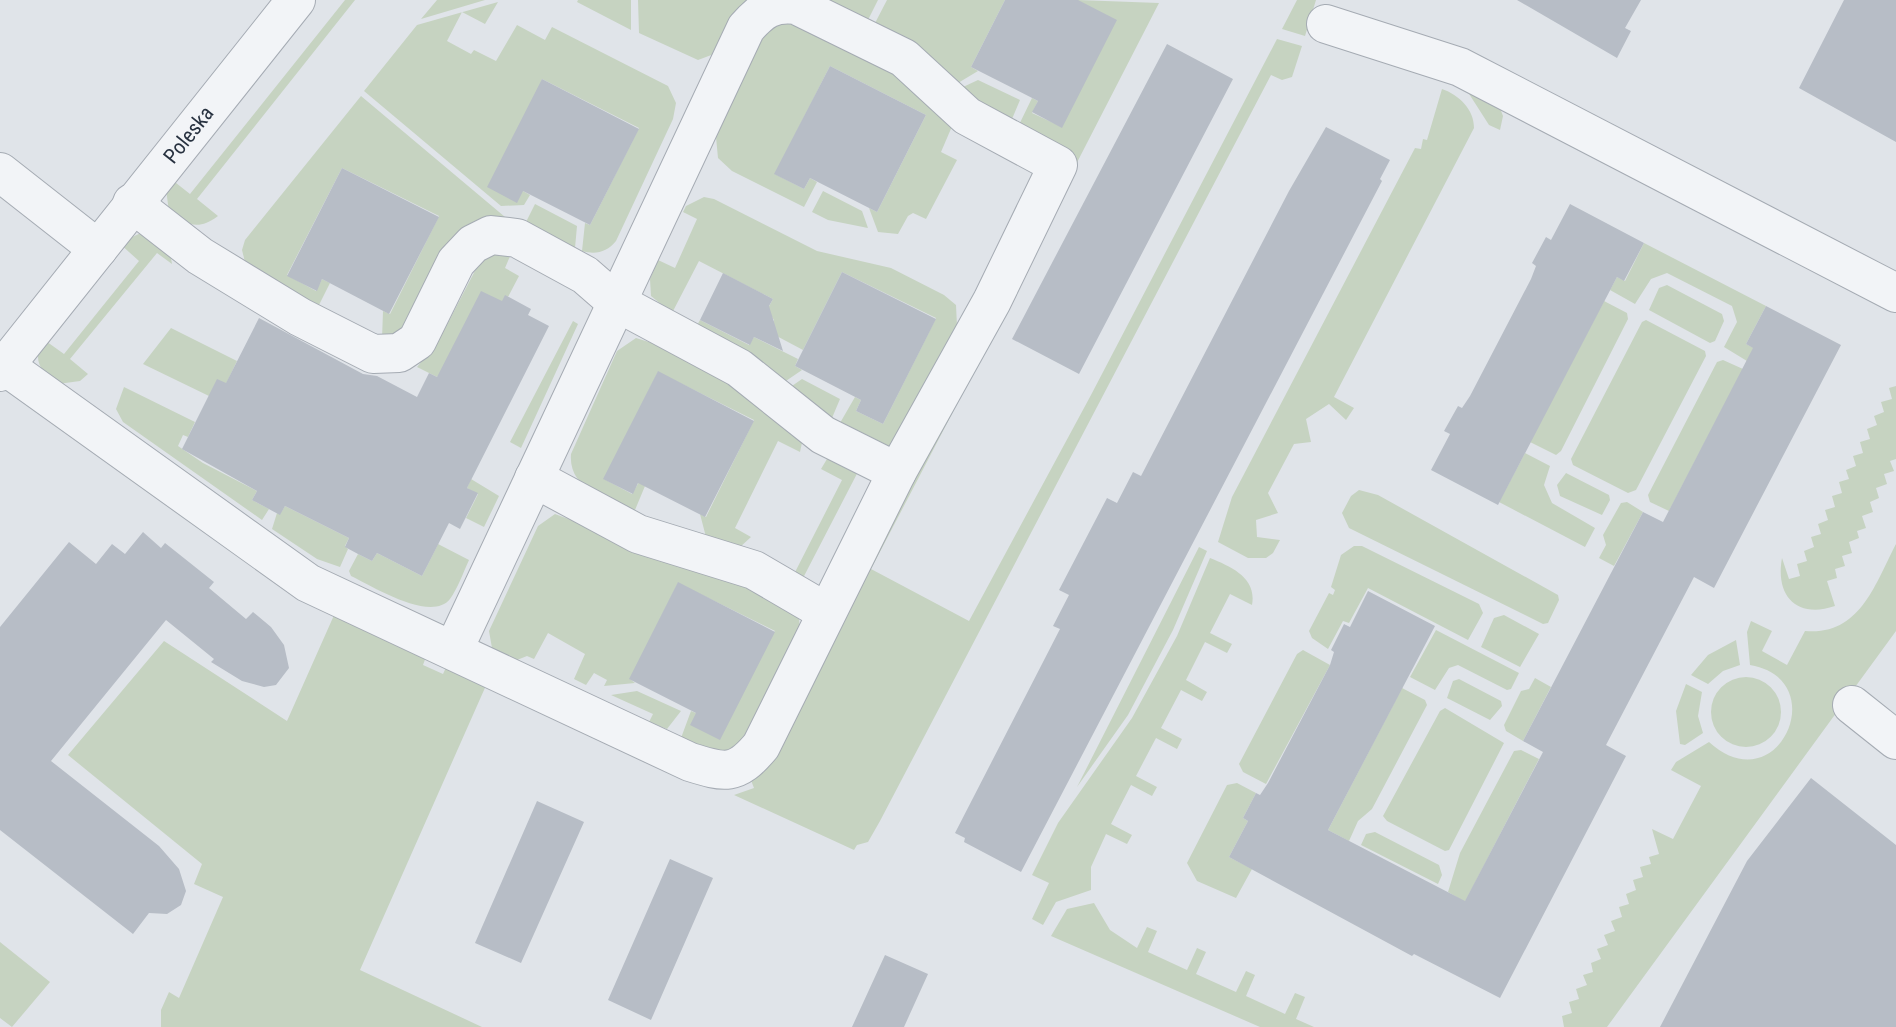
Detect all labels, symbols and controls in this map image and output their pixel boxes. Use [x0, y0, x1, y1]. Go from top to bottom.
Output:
street label: Poleska [159, 102, 219, 168]

